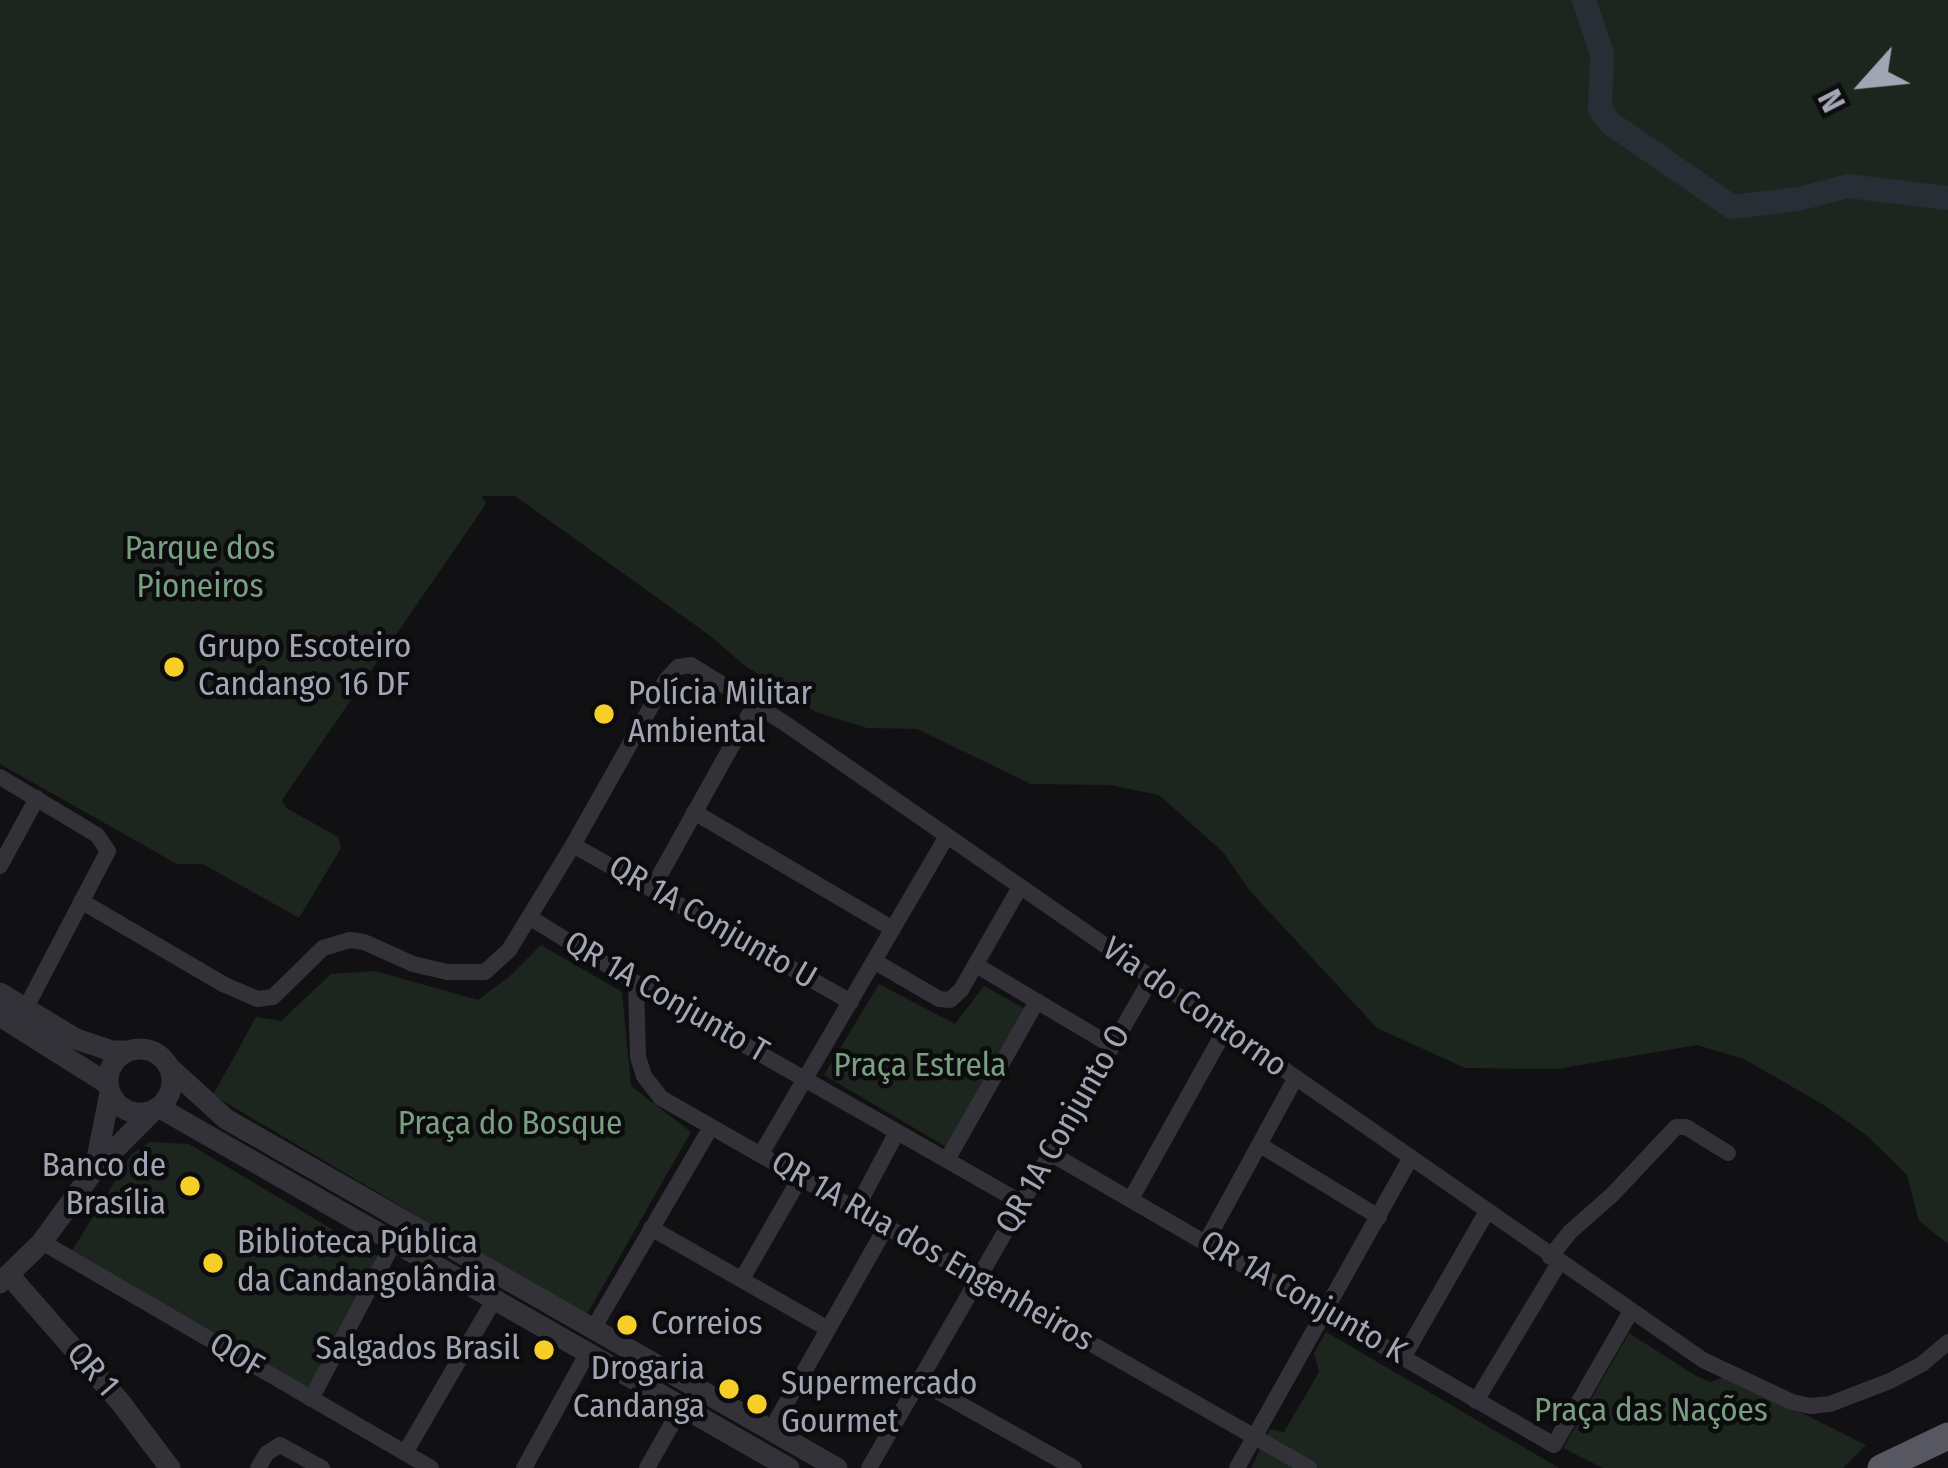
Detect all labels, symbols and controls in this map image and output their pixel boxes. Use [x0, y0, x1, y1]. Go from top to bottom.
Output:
north arrow [1804, 24, 1924, 144]
text: N [1810, 82, 1854, 118]
park label: Parque dos Pioneiros [125, 530, 275, 608]
place label: Grupo Escoteiro Candango 16 DF [198, 628, 411, 706]
marker: Grupo Escoteiro Candango 16 DF [161, 654, 187, 680]
place label: Polícia Militar Ambiental [628, 675, 812, 753]
marker: Polícia Militar Ambiental [591, 701, 617, 727]
street label: QR 1A Conjunto U [601, 848, 823, 998]
street label: QR 1A Conjunto T [557, 924, 775, 1072]
street label: Via do Contorno [1094, 930, 1294, 1086]
street label: QR 1A Conjunto O [988, 1019, 1140, 1241]
park label: Praça Estrela [834, 1047, 1006, 1087]
park label: Praça do Bosque [398, 1105, 622, 1145]
street label: QR 1A Rua dos Engenheiros [764, 1143, 1100, 1361]
place label: Banco de Brasília [42, 1147, 166, 1225]
marker: Banco de Brasília [177, 1173, 203, 1199]
street label: QR 1A Conjunto K [1193, 1223, 1413, 1373]
place label: Biblioteca Pública da Candangolândia [237, 1224, 496, 1302]
marker: Biblioteca Pública da Candangolândia [200, 1250, 226, 1276]
place label: Correios [651, 1305, 763, 1345]
marker: Correios [614, 1312, 640, 1338]
street label: QOF [202, 1325, 270, 1387]
place label: Salgados Brasil [316, 1330, 520, 1370]
street label: QR 1 [58, 1335, 126, 1405]
marker: Salgados Brasil [531, 1337, 557, 1363]
place label: Drogaria Candanga [573, 1350, 705, 1428]
place label: Supermercado Gourmet [781, 1365, 977, 1443]
marker: Drogaria Candanga [716, 1376, 742, 1402]
marker: Supermercado Gourmet [744, 1391, 770, 1417]
park label: Praça das Nações [1534, 1392, 1768, 1432]

